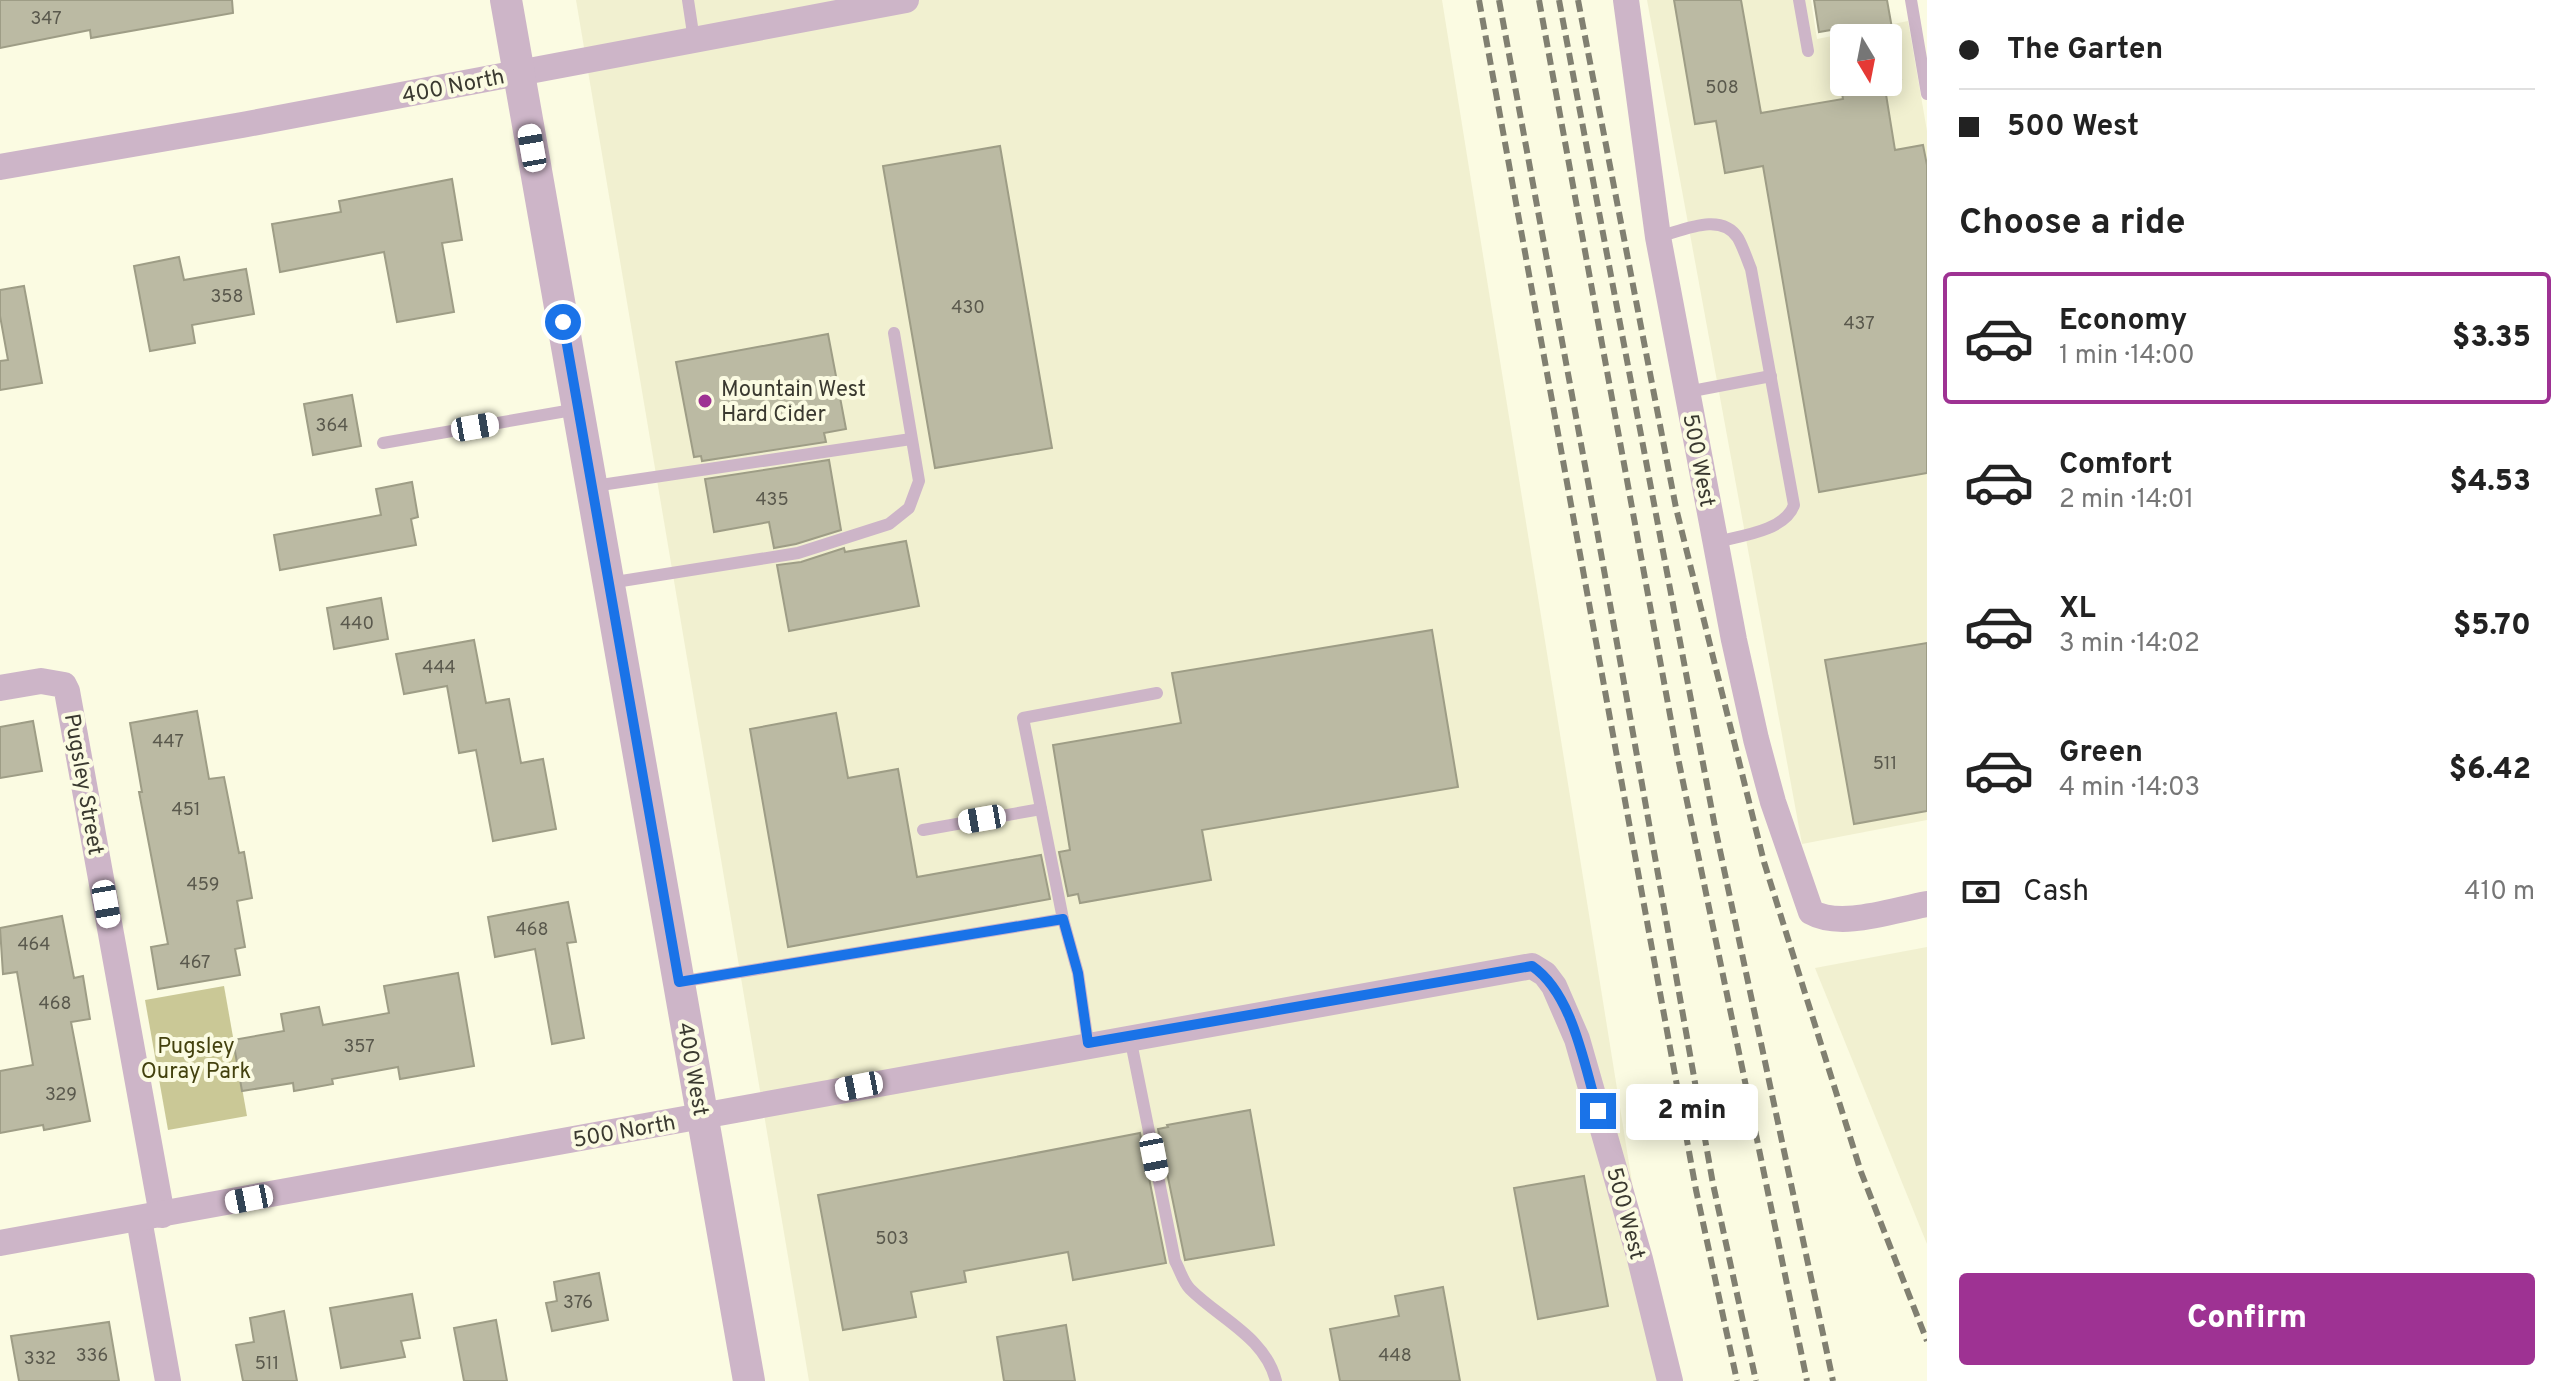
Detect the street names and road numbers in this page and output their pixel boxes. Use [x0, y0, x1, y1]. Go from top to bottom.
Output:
street label: 400 North [400, 64, 507, 111]
street label: 500 West [1675, 412, 1720, 509]
street label: Pugsley Street [57, 712, 108, 857]
street label: 400 West [670, 1021, 713, 1118]
street label: 500 North [571, 1110, 678, 1155]
street label: 500 West [1599, 1165, 1650, 1263]

